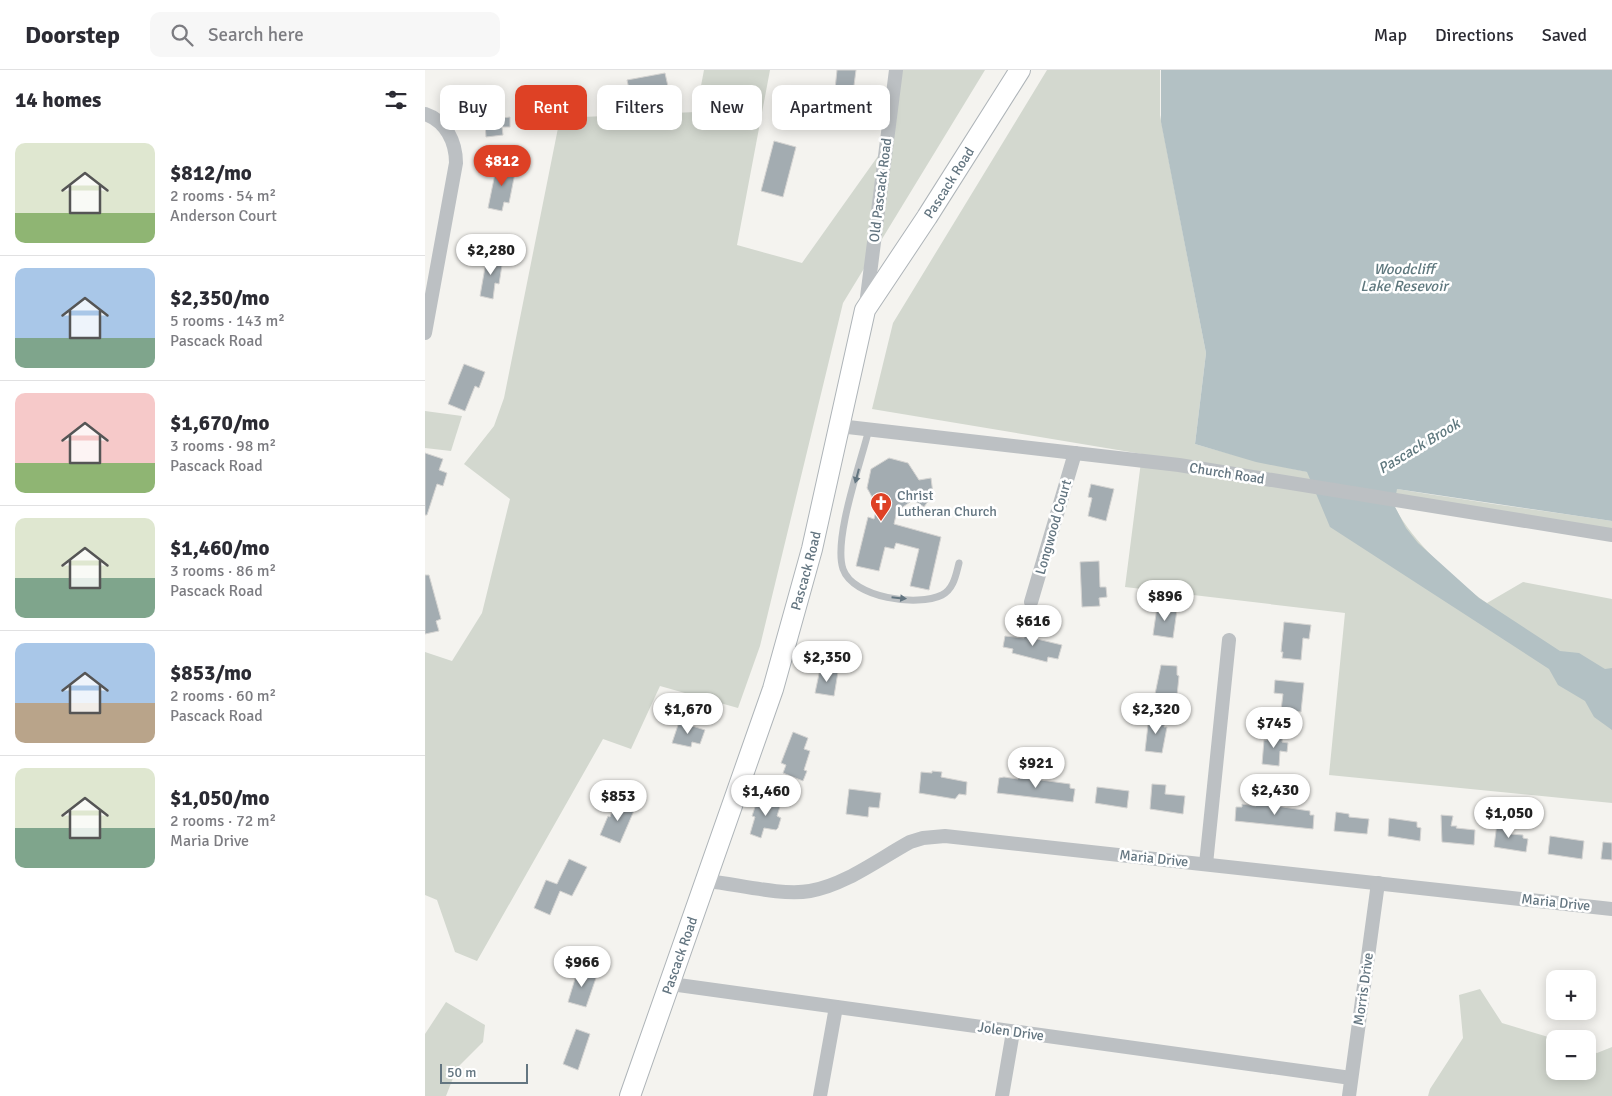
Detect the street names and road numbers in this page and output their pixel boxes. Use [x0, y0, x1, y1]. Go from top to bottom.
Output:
street label: Old Pascack Road [866, 137, 895, 243]
street label: Pascack Road [920, 144, 978, 222]
street label: Church Road [1188, 459, 1266, 488]
street label: Longwood Court [1032, 478, 1075, 577]
street label: Pascack Road [787, 530, 825, 612]
street label: Maria Drive [1119, 846, 1189, 871]
street label: Maria Drive [1521, 890, 1591, 915]
street label: Pascack Road [658, 914, 701, 997]
street label: Morris Drive [1350, 952, 1377, 1027]
street label: Jolen Drive [977, 1018, 1045, 1045]

